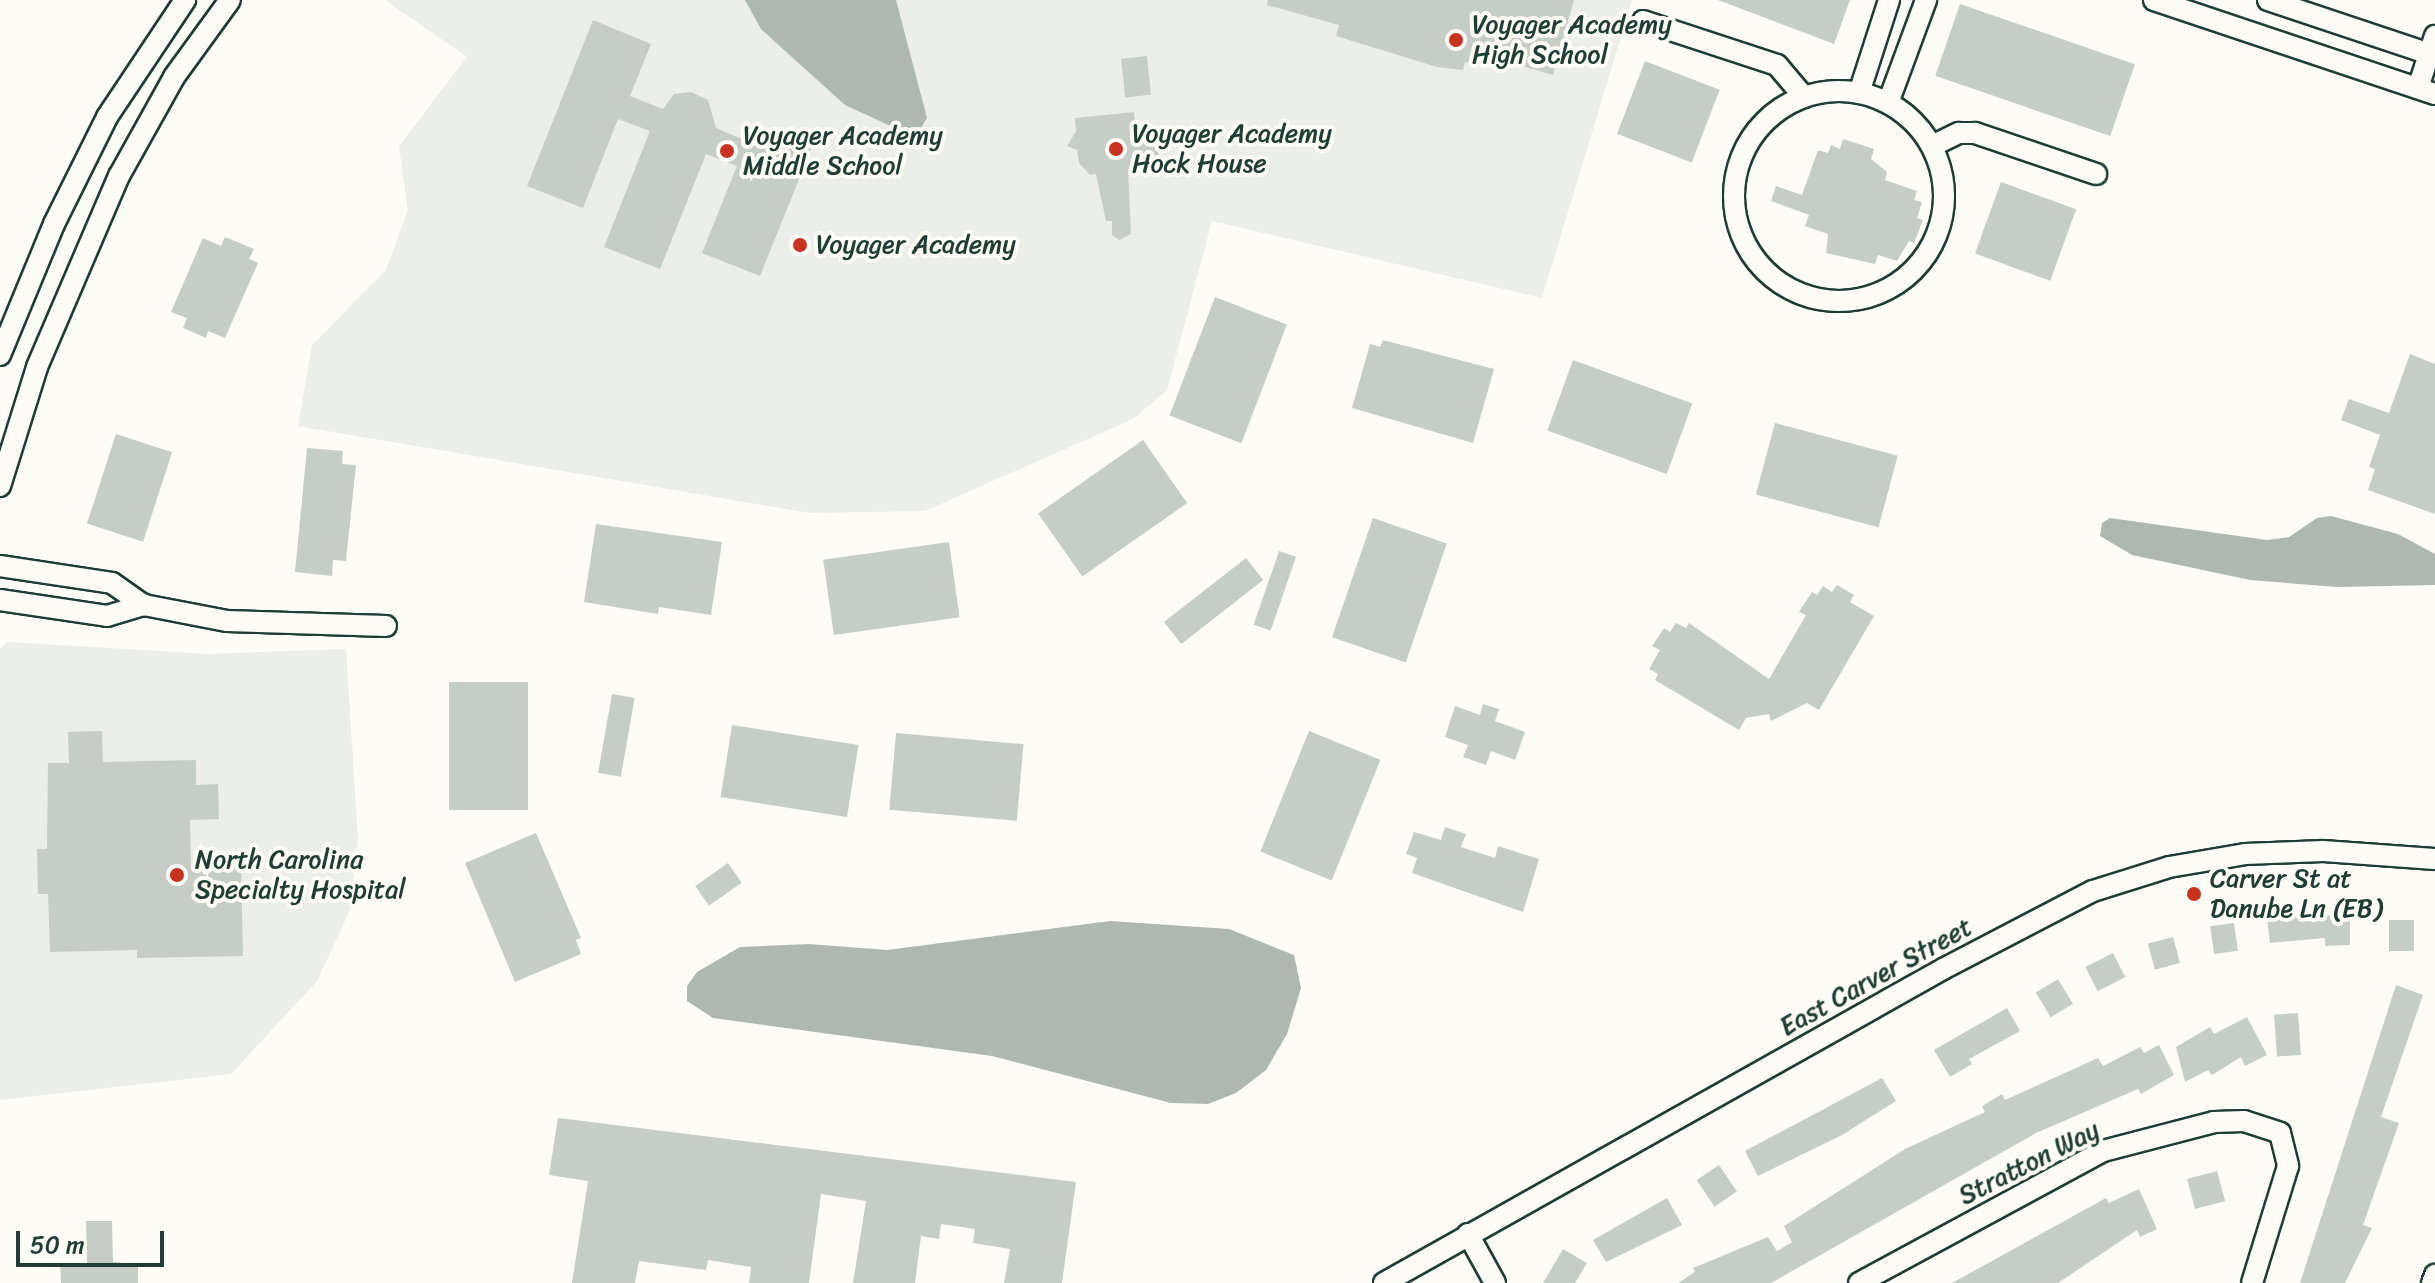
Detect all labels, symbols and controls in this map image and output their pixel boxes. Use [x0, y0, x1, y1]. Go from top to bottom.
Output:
place label: Voyager Academy High School [1472, 9, 1672, 70]
marker: Voyager Academy High School [1447, 31, 1465, 49]
place label: Voyager Academy Hock House [1132, 118, 1332, 180]
place label: Voyager Academy Middle School [743, 120, 943, 182]
marker: Voyager Academy Hock House [1107, 140, 1125, 158]
marker: Voyager Academy Middle School [718, 142, 736, 160]
place label: Voyager Academy [816, 229, 1016, 261]
marker: Voyager Academy [791, 236, 809, 254]
place label: North Carolina Specialty Hospital [195, 844, 406, 906]
place label: Carver St at Danube Ln (EB) [2210, 863, 2382, 924]
marker: North Carolina Specialty Hospital [166, 864, 188, 886]
marker: Carver St at Danube Ln (EB) [2185, 885, 2203, 903]
street label: East Carver Street [1774, 911, 1978, 1043]
street label: Stratton Way [1954, 1114, 2104, 1212]
scale bar [20, 1215, 168, 1265]
text: 50 m [30, 1224, 85, 1266]

